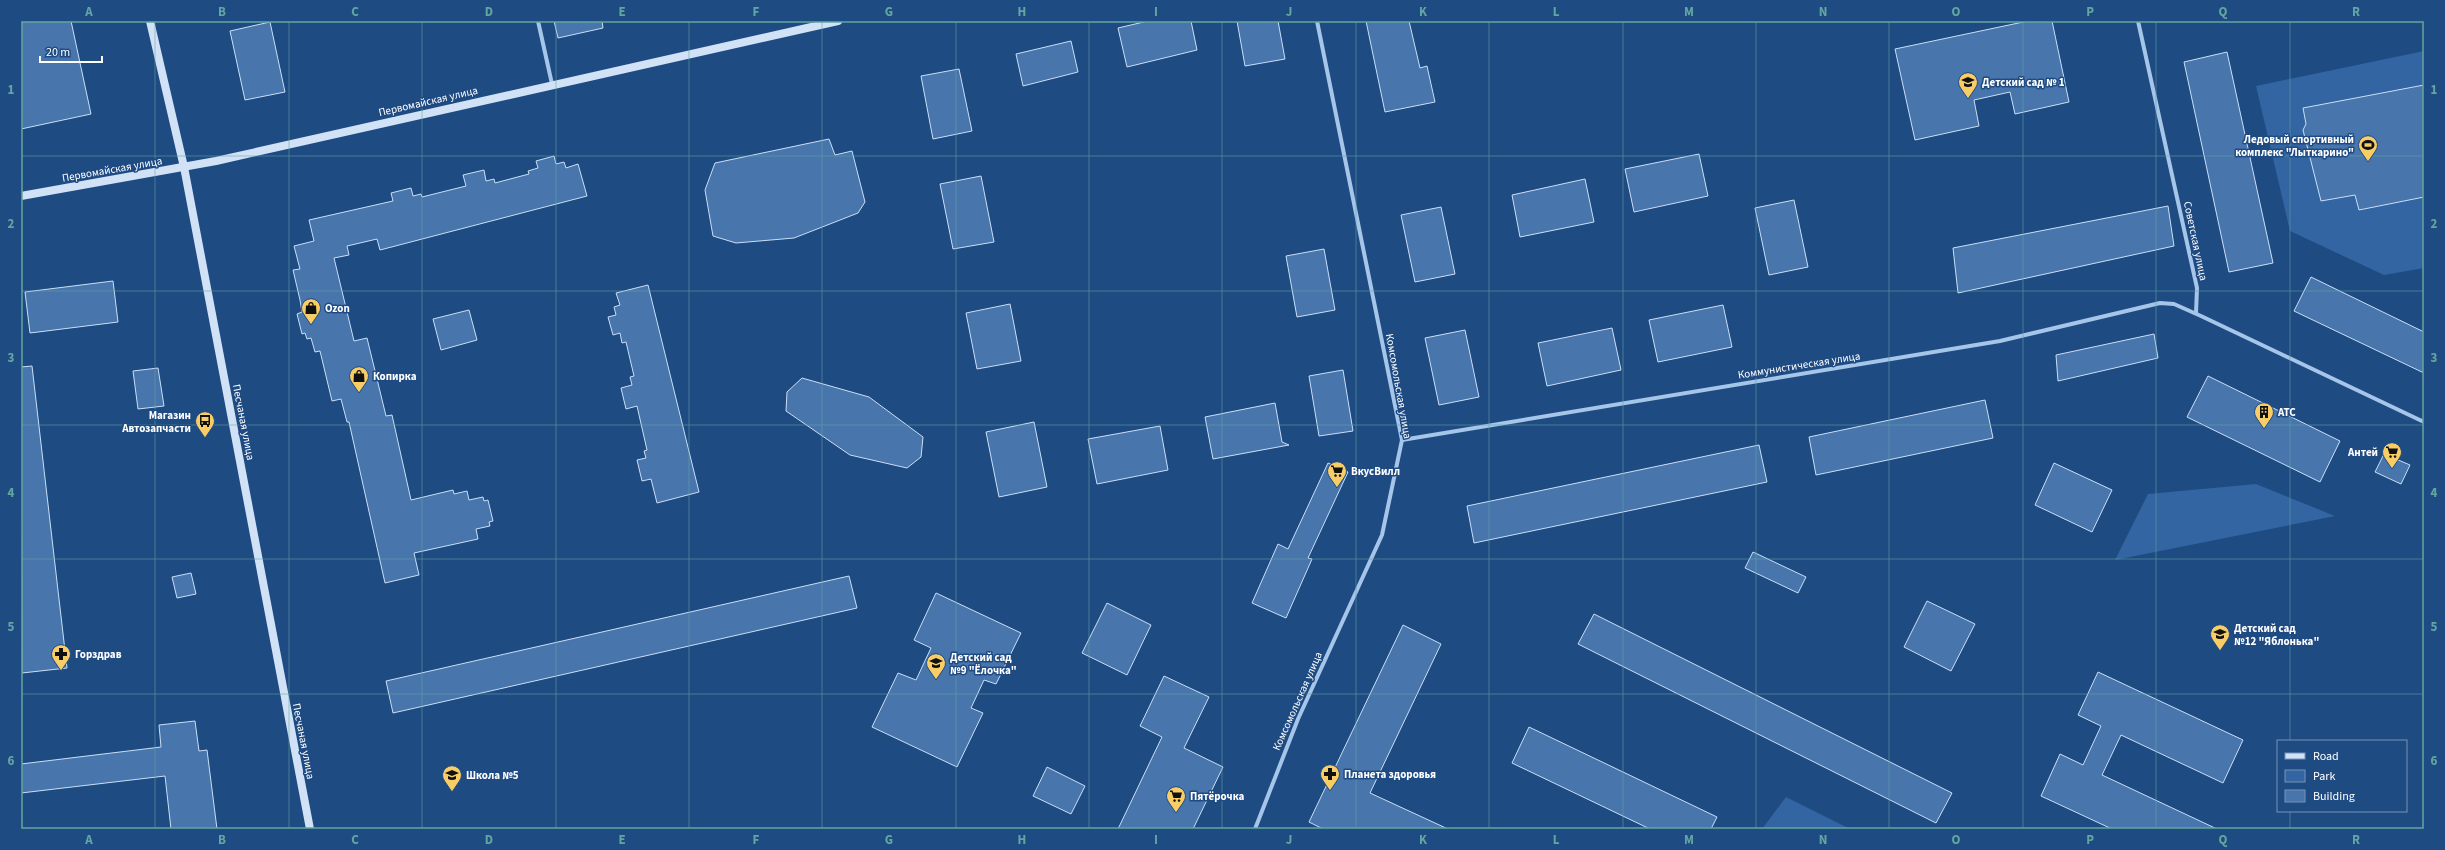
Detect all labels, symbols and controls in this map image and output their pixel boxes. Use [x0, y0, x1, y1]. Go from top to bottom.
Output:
text: A [84, 3, 93, 21]
text: B [218, 3, 226, 21]
text: C [351, 3, 359, 21]
text: D [485, 3, 493, 21]
text: E [618, 3, 626, 21]
text: F [753, 3, 760, 21]
text: G [885, 3, 893, 21]
text: H [1018, 3, 1026, 21]
text: I [1154, 3, 1158, 21]
text: J [1286, 3, 1292, 21]
text: K [1419, 3, 1428, 21]
text: L [1553, 3, 1560, 21]
text: M [1684, 3, 1694, 21]
text: N [1819, 3, 1827, 21]
text: O [1952, 3, 1961, 21]
text: P [2086, 3, 2094, 21]
text: Q [2219, 3, 2228, 21]
text: R [2352, 3, 2360, 21]
scale bar [40, 38, 102, 64]
text: 20 m [46, 44, 70, 61]
school or university icon: Детский сад № 1 [1957, 71, 1979, 99]
place label: Детский сад № 1 [1982, 75, 2065, 90]
text: 1 [8, 81, 15, 99]
text: 1 [2431, 81, 2438, 99]
street label: Первомайская улица [377, 83, 479, 120]
place label: Ледовый спортивный комплекс "Лыткарино" [2235, 132, 2354, 160]
sports icon: Ледовый спортивный комплекс "Лыткарино" [2357, 134, 2379, 162]
street label: Первомайская улица [61, 153, 163, 186]
street label: Советская улица [2180, 200, 2211, 282]
text: 2 [8, 215, 15, 233]
text: 2 [2431, 215, 2438, 233]
shop icon: Ozon [300, 297, 322, 325]
place label: Ozon [325, 301, 350, 316]
street label: Комсомольская улица [1382, 332, 1415, 440]
street label: Коммунистическая улица [1737, 348, 1861, 383]
text: 3 [8, 349, 15, 367]
text: 3 [2431, 349, 2438, 367]
shop icon: Копирка [348, 365, 370, 393]
place label: Копирка [373, 369, 417, 384]
street label: Песчаная улица [229, 383, 258, 461]
building icon: АТС [2253, 401, 2275, 429]
place label: АТС [2277, 405, 2296, 420]
place label: Магазин Автозапчасти [121, 408, 191, 436]
bus stop icon: Магазин Автозапчасти [194, 410, 216, 438]
supermarket icon: Антей [2381, 441, 2403, 469]
place label: Антей [2347, 445, 2378, 460]
supermarket icon: ВкусВилл [1326, 460, 1348, 488]
place label: ВкусВилл [1351, 464, 1400, 479]
text: 4 [8, 484, 15, 502]
text: 4 [2431, 484, 2438, 502]
text: 5 [8, 618, 15, 636]
text: 5 [2431, 618, 2438, 636]
place label: Детский сад №12 "Яблонька" [2234, 621, 2319, 649]
school or university icon: Детский сад №12 "Яблонька" [2209, 623, 2231, 651]
pharmacy icon: Горздрав [50, 643, 72, 671]
place label: Горздрав [75, 647, 122, 662]
street label: Комсомольская улица [1269, 649, 1326, 753]
place label: Детский сад №9 "Ёлочка" [950, 650, 1017, 678]
school or university icon: Детский сад №9 "Ёлочка" [925, 652, 947, 680]
street label: Песчаная улица [289, 702, 318, 780]
legend [2277, 740, 2407, 812]
text: Road [2313, 748, 2339, 765]
text: 6 [8, 752, 15, 770]
text: 6 [2431, 752, 2438, 770]
pharmacy icon: Планета здоровья [1319, 763, 1341, 791]
school or university icon: Школа №5 [441, 764, 463, 792]
place label: Планета здоровья [1344, 767, 1436, 782]
place label: Школа №5 [466, 768, 519, 783]
text: Park [2313, 768, 2335, 785]
supermarket icon: Пятёрочка [1165, 785, 1187, 813]
text: Building [2313, 788, 2355, 805]
place label: Пятёрочка [1190, 789, 1245, 804]
text: A [84, 831, 93, 849]
text: B [218, 831, 226, 849]
text: C [351, 831, 359, 849]
text: D [485, 831, 493, 849]
text: E [618, 831, 626, 849]
text: F [753, 831, 760, 849]
text: G [885, 831, 893, 849]
text: H [1018, 831, 1026, 849]
text: I [1154, 831, 1158, 849]
text: J [1286, 831, 1292, 849]
text: K [1419, 831, 1428, 849]
text: L [1553, 831, 1560, 849]
text: M [1684, 831, 1694, 849]
text: N [1819, 831, 1827, 849]
text: O [1952, 831, 1961, 849]
text: P [2086, 831, 2094, 849]
text: Q [2219, 831, 2228, 849]
text: R [2352, 831, 2360, 849]

